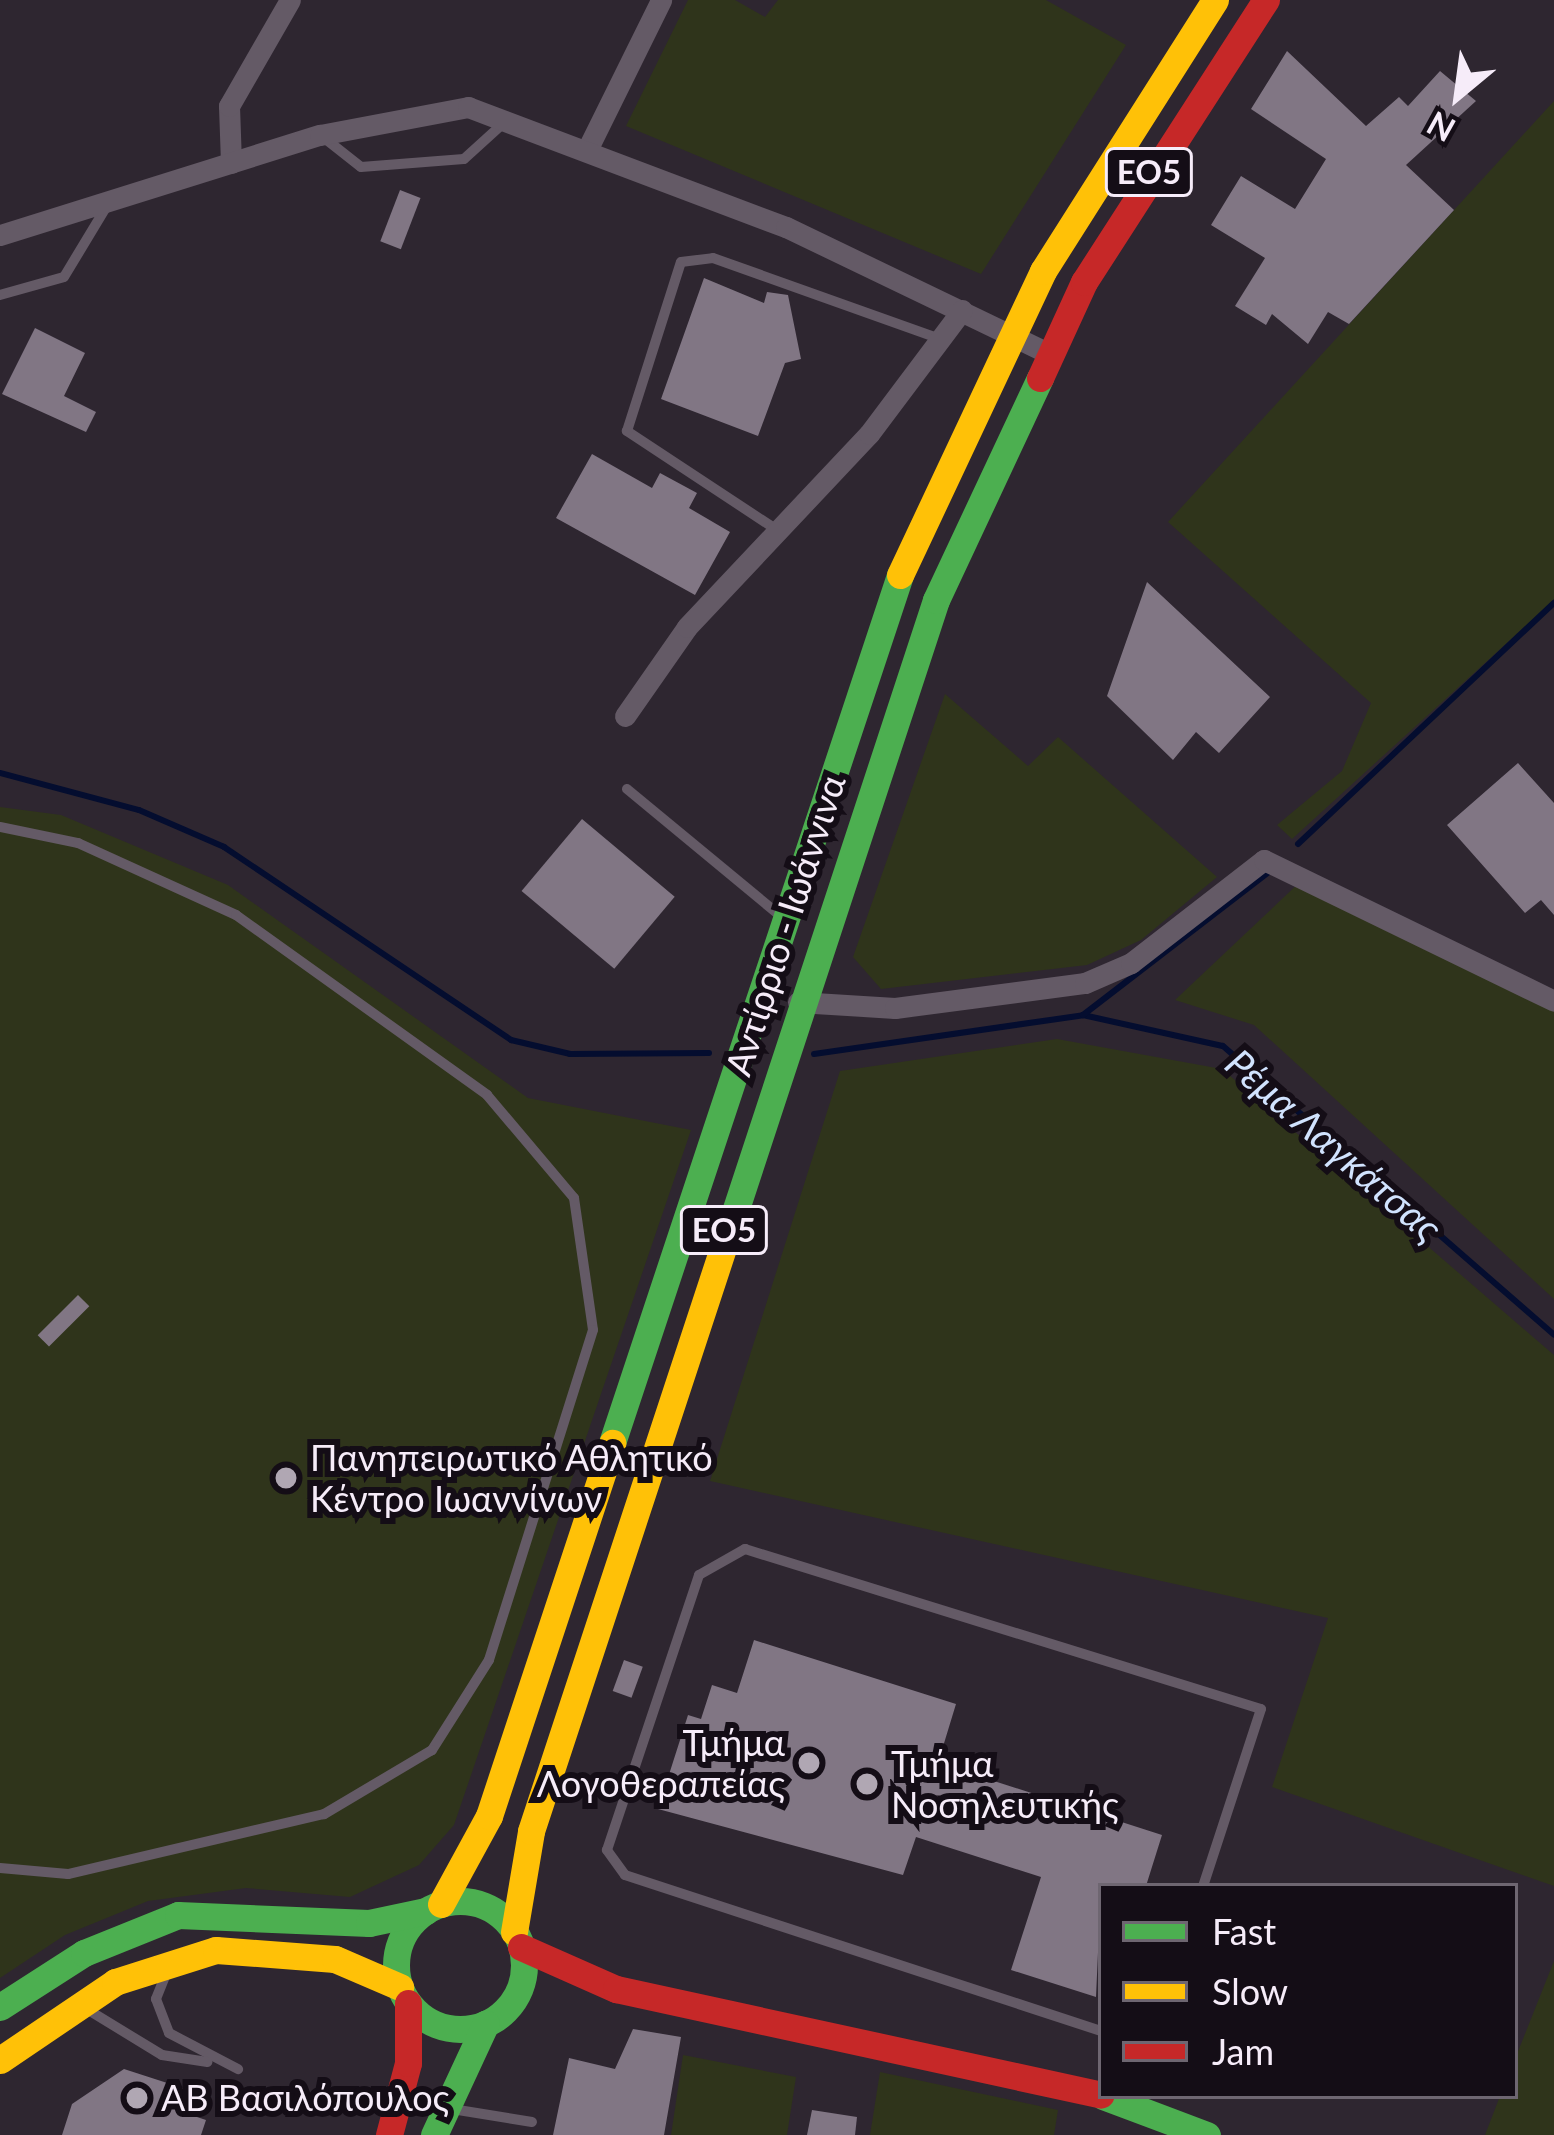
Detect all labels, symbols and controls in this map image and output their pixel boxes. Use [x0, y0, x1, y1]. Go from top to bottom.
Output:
north arrow [1398, 36, 1518, 156]
text: N [1420, 104, 1461, 151]
road number: ΕΟ5 [1104, 145, 1194, 199]
street label: Αντίρριο - Ιωάννινα [716, 769, 854, 1081]
water label: Ρέμα Λαγκάτσας [1216, 1038, 1452, 1252]
road number: ΕΟ5 [679, 1203, 769, 1257]
place label: Πανηπειρωτικό Αθλητικό Κέντρο Ιωαννίνων [310, 1435, 714, 1520]
marker: Πανηπειρωτικό Αθλητικό Κέντρο Ιωαννίνων [273, 1465, 299, 1491]
place label: Τμήμα Λογοθεραπείας [537, 1720, 785, 1805]
place label: Τμήμα Νοσηλευτικής [891, 1741, 1119, 1826]
marker: Τμήμα Λογοθεραπείας [796, 1750, 822, 1776]
marker: Τμήμα Νοσηλευτικής [854, 1771, 880, 1797]
legend [1098, 1883, 1518, 2099]
text: Fast [1212, 1909, 1276, 1953]
text: Slow [1212, 1969, 1288, 2013]
text: Jam [1212, 2029, 1274, 2073]
place label: ΑΒ Βασιλόπουλος [161, 2076, 449, 2120]
marker: ΑΒ Βασιλόπουλος [124, 2085, 150, 2111]

